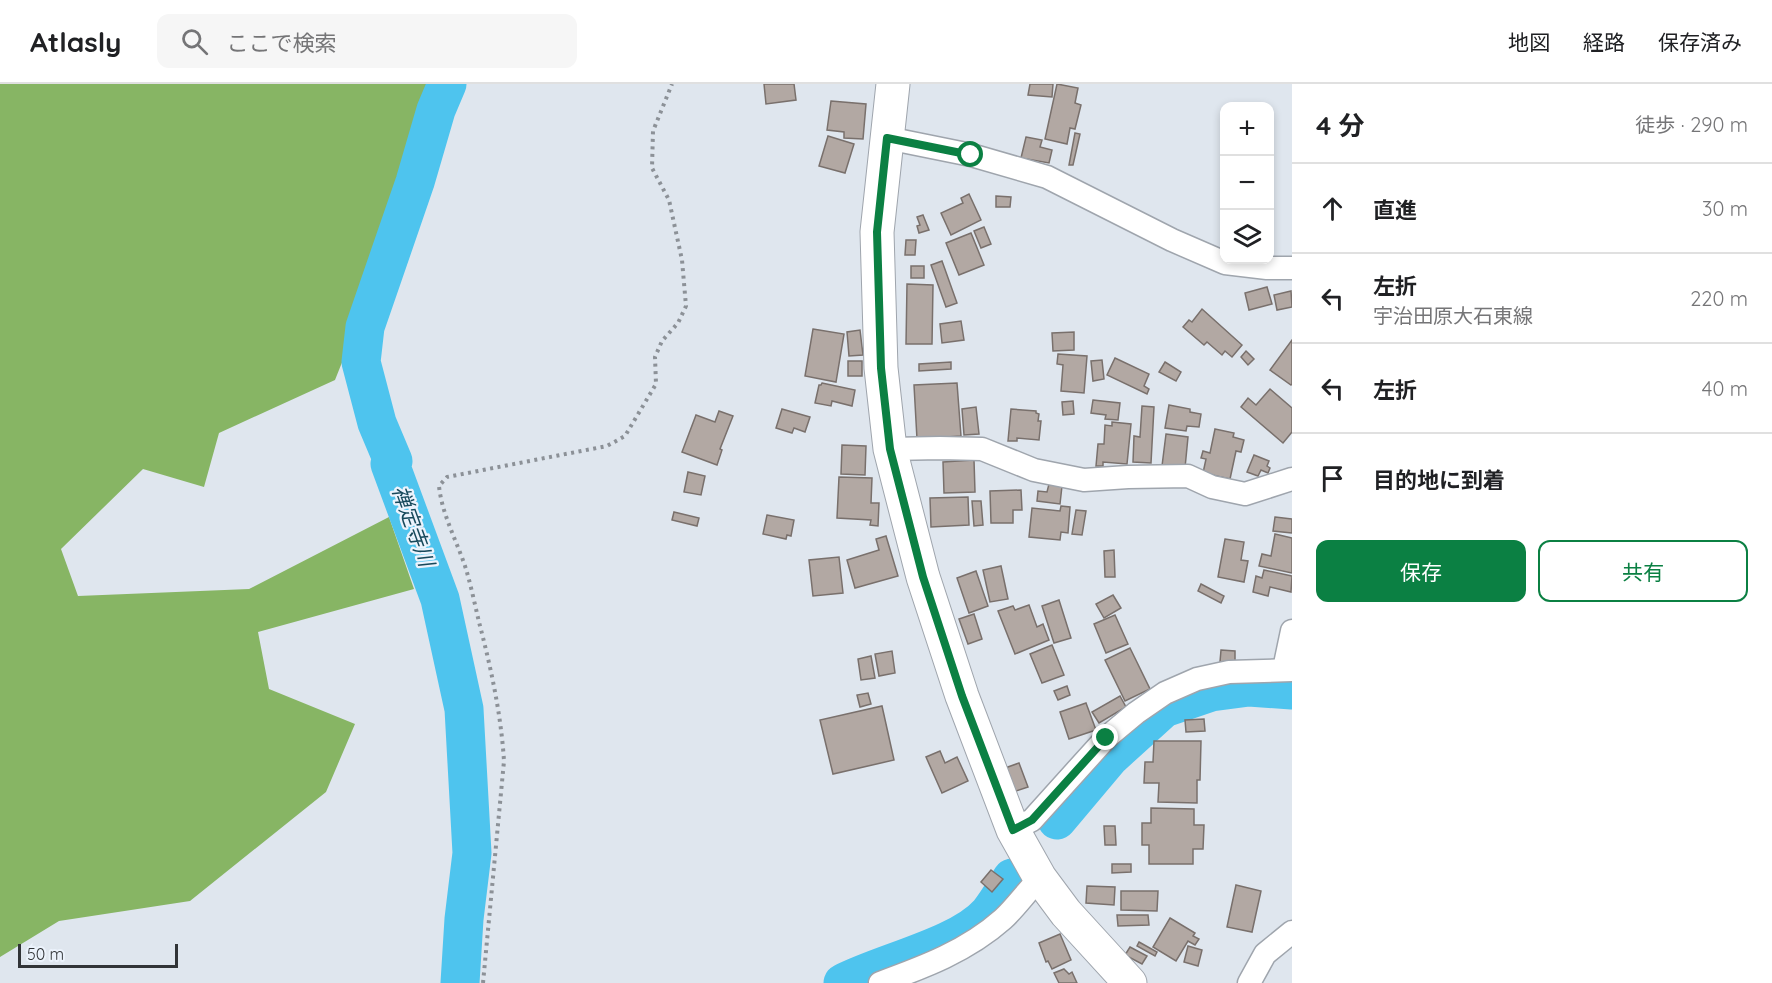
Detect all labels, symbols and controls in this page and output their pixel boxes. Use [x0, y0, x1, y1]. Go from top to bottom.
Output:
search box [157, 14, 577, 68]
text: Atlasly [30, 24, 121, 59]
icon: search [178, 25, 211, 58]
text: ここで検索 [226, 29, 336, 57]
text: 地図 [1508, 29, 1550, 55]
text: 経路 [1583, 29, 1625, 55]
text: 保存済み [1658, 29, 1742, 55]
map controls [1220, 102, 1274, 264]
button: + [1220, 102, 1274, 156]
text: 4 分 [1316, 109, 1365, 142]
text: 徒歩 · 290 m [1635, 112, 1748, 137]
route start [957, 141, 983, 167]
button: − [1220, 156, 1274, 210]
icon: ahead [1316, 192, 1349, 225]
text: 直進 [1373, 196, 1417, 224]
text: 30 m [1702, 196, 1748, 221]
button: layers [1220, 210, 1274, 264]
text: 左折 [1373, 272, 1417, 300]
icon: left [1316, 282, 1349, 315]
text: 220 m [1690, 286, 1748, 311]
text: 宇治田原大石東線 [1373, 303, 1533, 328]
icon: left [1316, 372, 1349, 405]
text: 左折 [1373, 376, 1417, 404]
text: 40 m [1702, 376, 1748, 401]
icon: arrive [1316, 462, 1349, 495]
text: 目的地に到着 [1373, 466, 1505, 494]
water label: 禅定寺川 [387, 482, 441, 571]
button: 保存 [1316, 540, 1526, 602]
button: 共有 [1538, 540, 1748, 602]
route end [1092, 724, 1118, 750]
scale bar [18, 941, 178, 968]
text: 50 m [27, 944, 64, 964]

